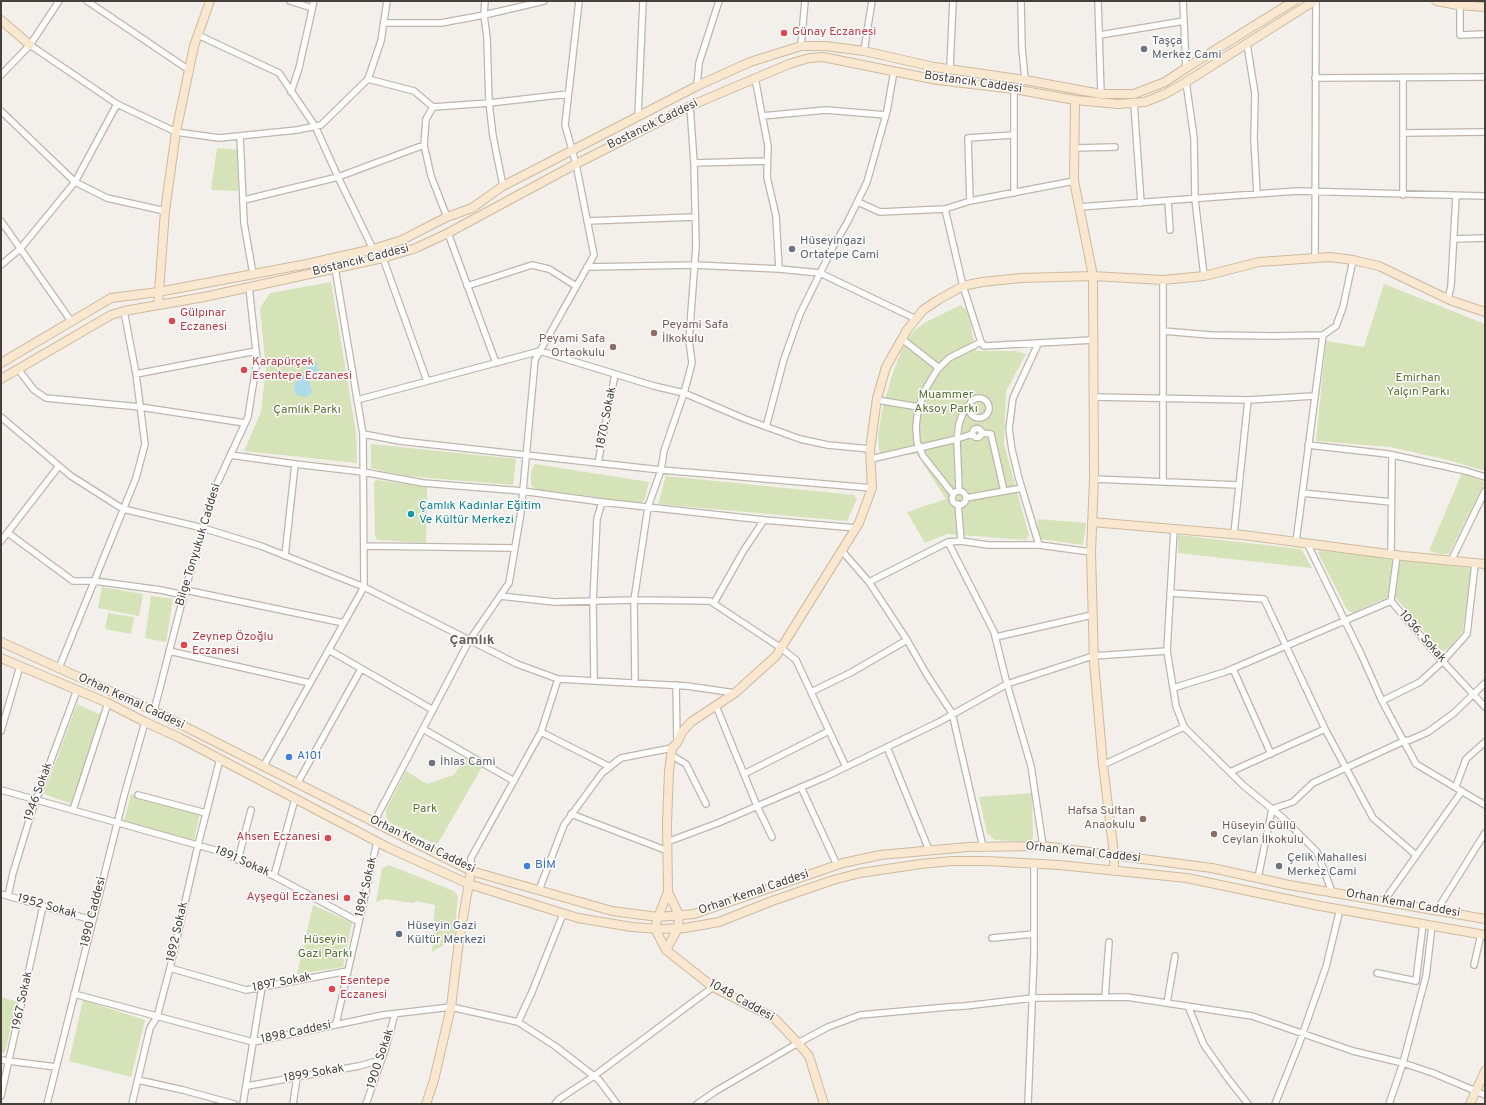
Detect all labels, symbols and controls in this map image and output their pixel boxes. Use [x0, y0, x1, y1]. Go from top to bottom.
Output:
place label: Günay Eczanesi [792, 26, 876, 40]
marker: Günay Eczanesi [779, 28, 789, 38]
place label: Taşça Merkez Cami [1152, 35, 1222, 63]
marker: Taşça Merkez Cami [1139, 44, 1149, 54]
street label: Bostancık Caddesi [923, 69, 1023, 97]
street label: Bostancık Caddesi [605, 97, 701, 153]
place label: Hüseyingazi Ortatepe Cami [800, 235, 879, 263]
street label: Bostancık Caddesi [311, 242, 411, 280]
marker: Hüseyingazi Ortatepe Cami [787, 244, 797, 254]
place label: Gülpınar Eczanesi [180, 307, 227, 335]
marker: Gülpınar Eczanesi [167, 316, 177, 326]
place label: Peyami Safa İlkokulu [662, 319, 728, 347]
marker: Peyami Safa İlkokulu [649, 328, 659, 338]
place label: Peyami Safa Ortaokulu [539, 333, 605, 361]
marker: Peyami Safa Ortaokulu [608, 342, 618, 352]
place label: Karapürçek Esentepe Eczanesi [252, 356, 352, 384]
marker: Karapürçek Esentepe Eczanesi [239, 365, 249, 375]
park label: Emirhan Yalçın Parkı [1387, 372, 1449, 400]
street label: 1870. Sokak [594, 386, 620, 450]
park label: Muammer Aksoy Parkı [914, 389, 978, 417]
park label: Çamlık Parkı [273, 404, 341, 418]
street label: Bilge Tonyukuk Caddesi [174, 482, 224, 608]
place label: Çamlık Kadınlar Eğitim Ve Kültür Merkezi [419, 500, 541, 528]
marker: Çamlık Kadınlar Eğitim Ve Kültür Merkezi [406, 509, 416, 519]
street label: 1036. Sokak [1395, 608, 1449, 666]
place label: Zeynep Özoğlu Eczanesi [192, 631, 273, 659]
district label: Çamlık [450, 633, 494, 649]
marker: Zeynep Özoğlu Eczanesi [179, 640, 189, 650]
street label: Orhan Kemal Caddesi [76, 671, 186, 733]
place label: A101 [297, 750, 322, 764]
marker: A101 [284, 752, 294, 762]
place label: İhlas Cami [440, 756, 495, 770]
marker: İhlas Cami [427, 758, 437, 768]
street label: 1946 Sokak [22, 761, 56, 823]
park label: Park [413, 803, 437, 817]
place label: Hafsa Sultan Anaokulu [1068, 805, 1135, 833]
street label: Orhan Kemal Caddesi [367, 813, 477, 877]
marker: Hafsa Sultan Anaokulu [1138, 814, 1148, 824]
place label: Hüseyin Güllü Ceylan İlkokulu [1222, 820, 1304, 848]
marker: Hüseyin Güllü Ceylan İlkokulu [1209, 829, 1219, 839]
place label: Ahsen Eczanesi [236, 831, 320, 845]
marker: Ahsen Eczanesi [323, 833, 333, 843]
street label: Orhan Kemal Caddesi [1025, 840, 1141, 866]
street label: 1891 Sokak [212, 844, 272, 880]
place label: Çelik Mahallesi Merkez Cami [1287, 852, 1367, 880]
street label: 1894 Sokak [353, 855, 381, 919]
place label: BİM [535, 859, 556, 873]
marker: BİM [522, 861, 532, 871]
marker: Çelik Mahallesi Merkez Cami [1274, 861, 1284, 871]
street label: Orhan Kemal Caddesi [697, 867, 811, 919]
street label: 1890 Caddesi [78, 875, 110, 949]
street label: Orhan Kemal Caddesi [1345, 887, 1461, 921]
place label: Ayşegül Eczanesi [247, 891, 339, 905]
street label: 1952 Sokak [15, 892, 79, 922]
marker: Ayşegül Eczanesi [342, 893, 352, 903]
street label: 1892 Sokak [164, 901, 192, 963]
place label: Hüseyin Gazi Kültür Merkezi [407, 920, 486, 948]
marker: Hüseyin Gazi Kültür Merkezi [394, 929, 404, 939]
park label: Hüseyin Gazi Parkı [298, 934, 352, 962]
street label: 1967 Sokak [10, 970, 36, 1032]
street label: 1897 Sokak [251, 970, 313, 996]
place label: Esentepe Eczanesi [340, 975, 390, 1003]
street label: 1048 Caddesi [706, 977, 776, 1025]
marker: Esentepe Eczanesi [327, 984, 337, 994]
street label: 1898 Caddesi [259, 1019, 333, 1047]
street label: 1900 Sokak [365, 1027, 397, 1091]
street label: 1899 Sokak [283, 1062, 345, 1086]

